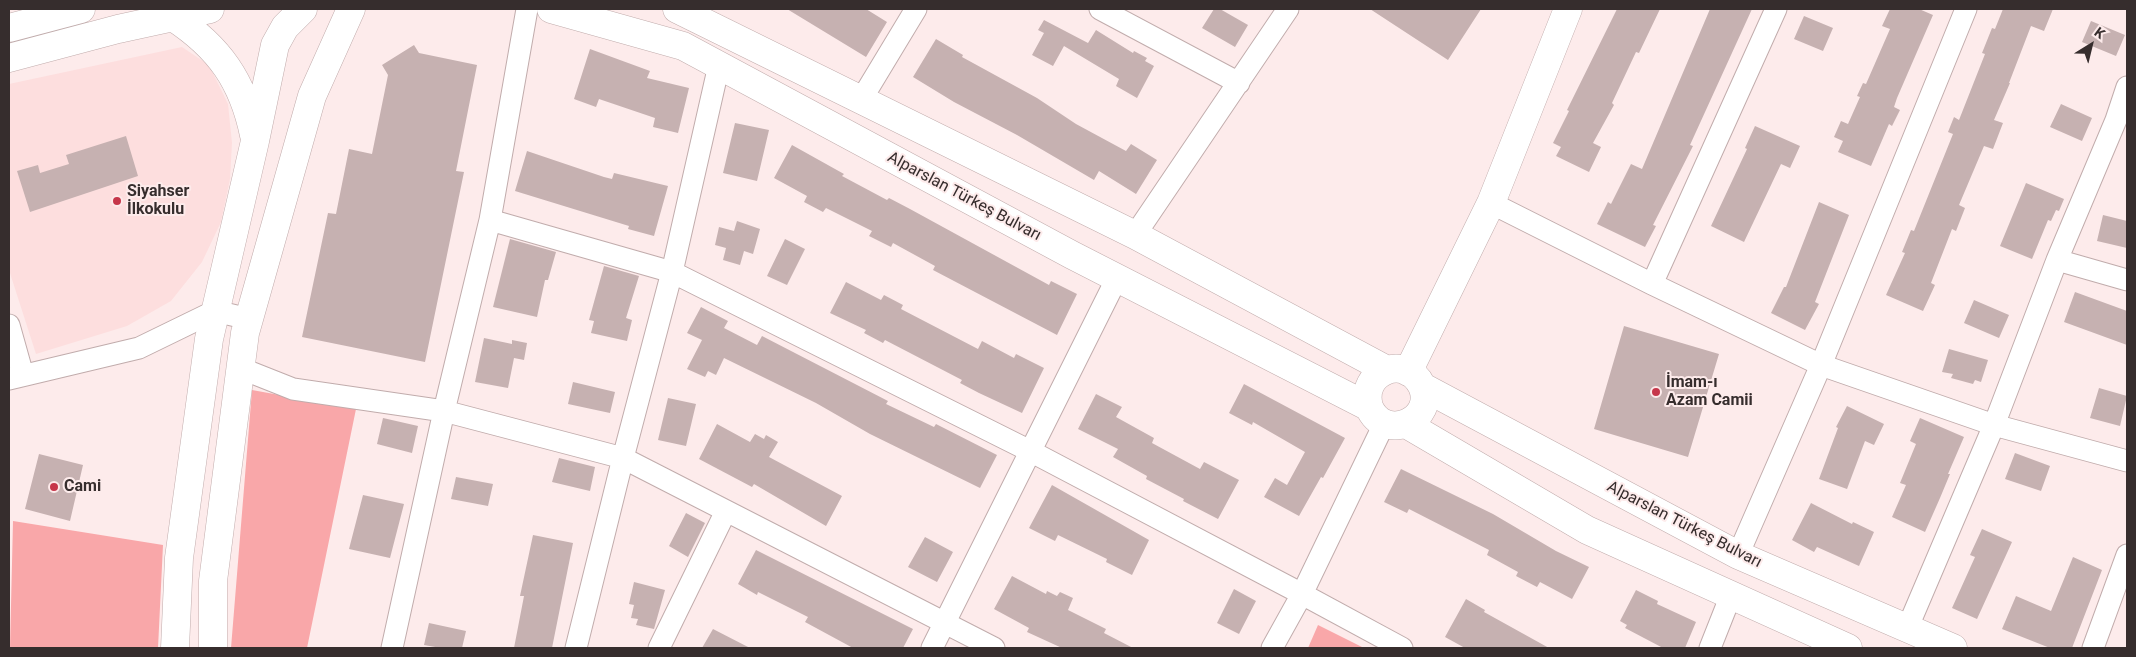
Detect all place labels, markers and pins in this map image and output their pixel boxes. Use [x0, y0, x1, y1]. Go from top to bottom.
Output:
place label: Siyahser İlkokulu [127, 182, 189, 220]
marker: Siyahser İlkokulu [111, 195, 123, 207]
place label: İmam-ı Azam Camii [1666, 373, 1753, 411]
marker: İmam-ı Azam Camii [1650, 386, 1662, 398]
place label: Cami [64, 477, 101, 497]
marker: Cami [48, 481, 60, 493]

